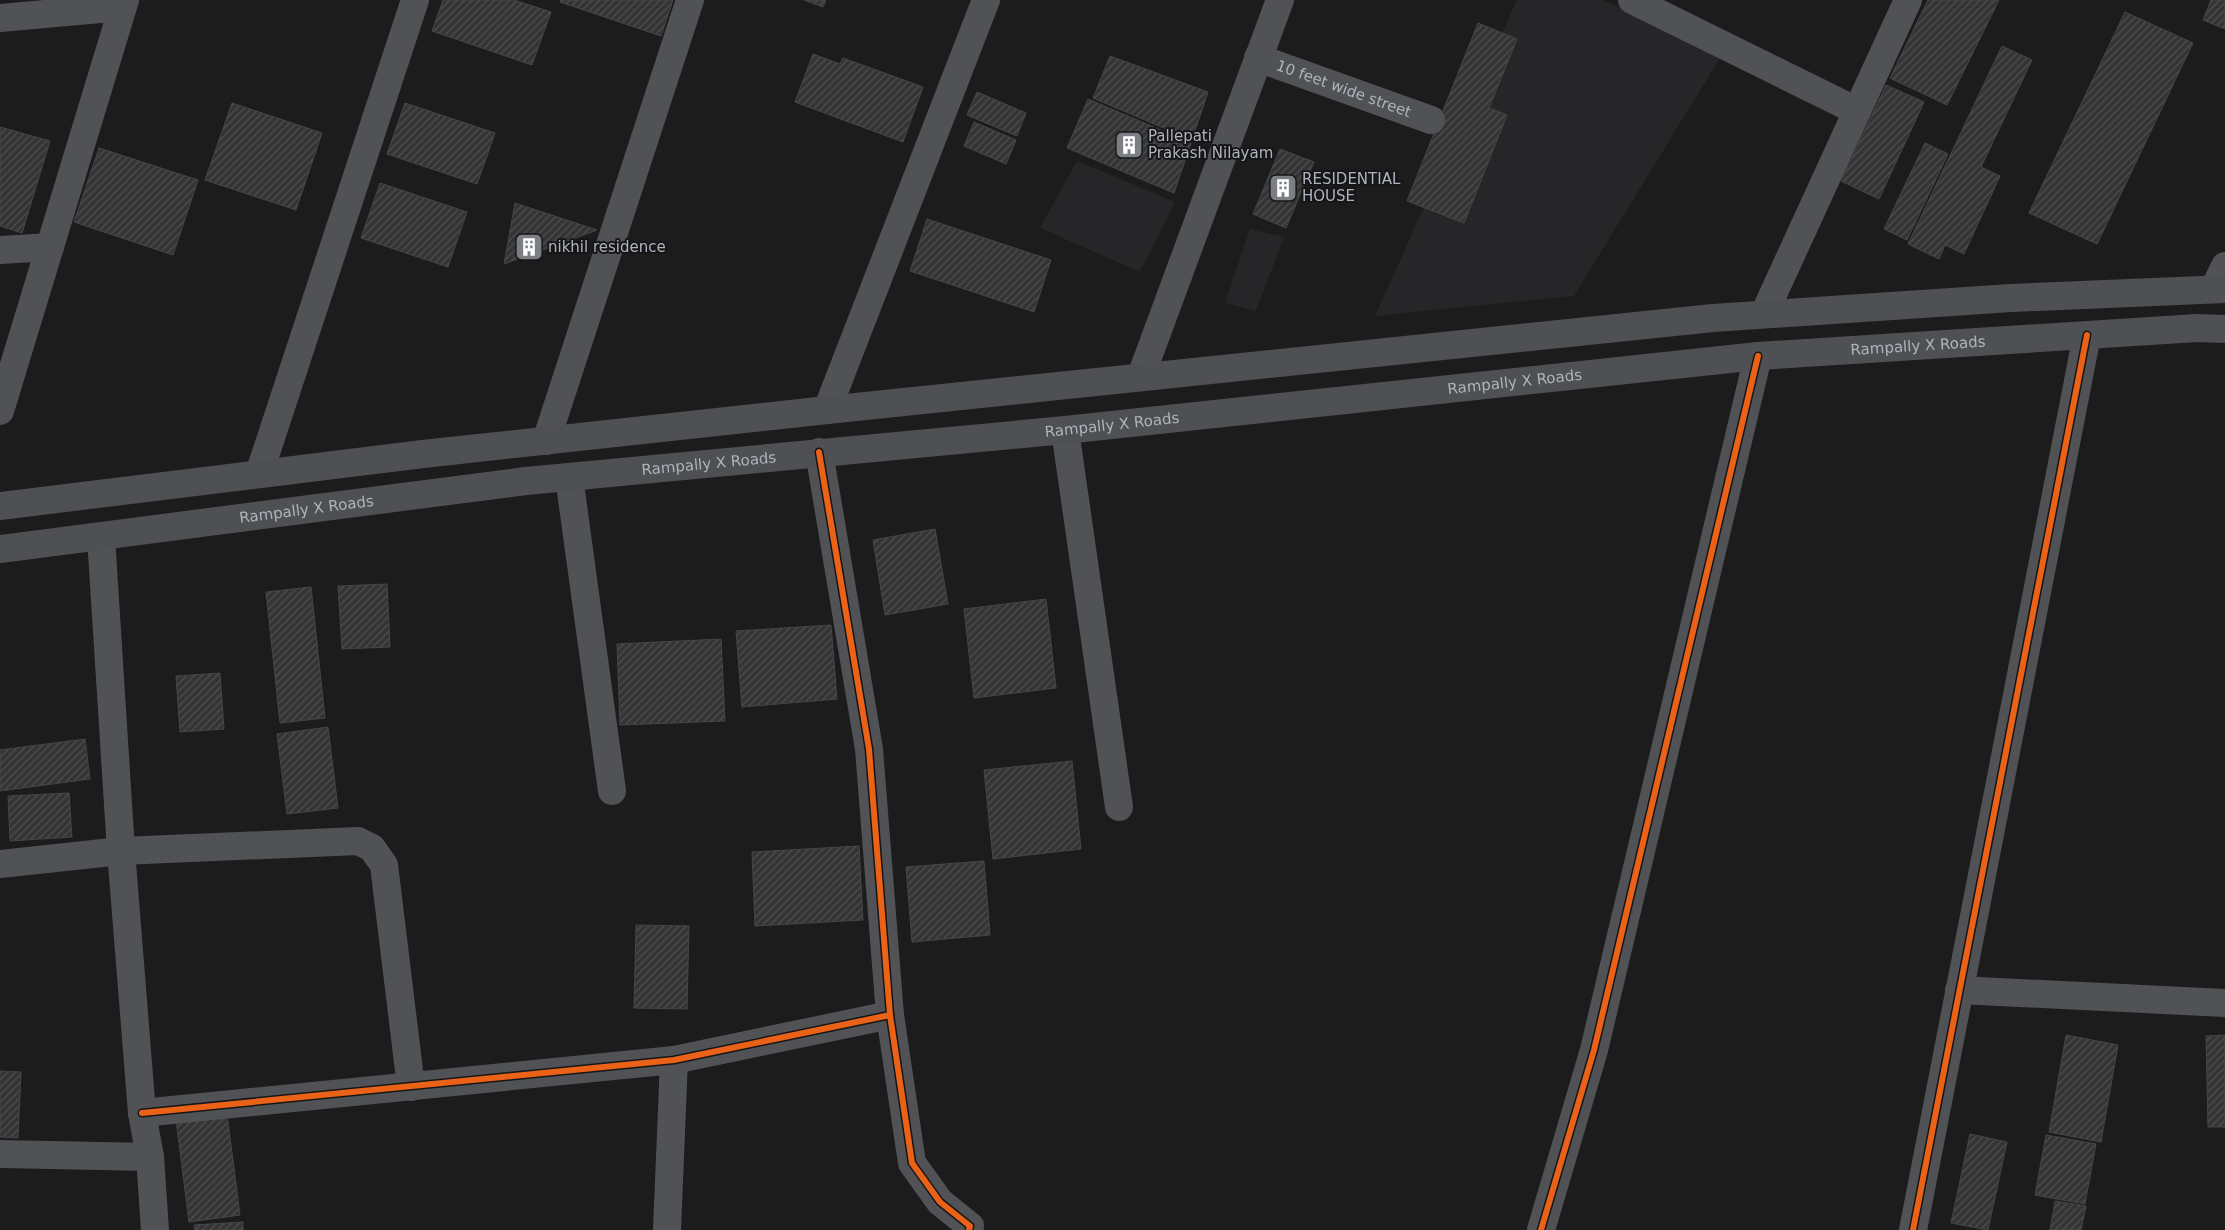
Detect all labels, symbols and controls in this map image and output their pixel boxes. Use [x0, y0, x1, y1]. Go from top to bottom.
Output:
street label: 10 feet wide street [1274, 56, 1414, 121]
place label: Pallepati Prakash Nilayam [1148, 127, 1273, 162]
building icon: Pallepati Prakash Nilayam [1114, 130, 1144, 160]
place label: RESIDENTIAL HOUSE [1302, 170, 1401, 205]
building icon: RESIDENTIAL HOUSE [1268, 173, 1298, 203]
building icon: nikhil residence [514, 232, 544, 262]
place label: nikhil residence [548, 238, 666, 256]
street label: Rampally X Roads [1850, 333, 1986, 359]
street label: Rampally X Roads [1446, 366, 1583, 398]
street label: Rampally X Roads [1044, 409, 1180, 441]
street label: Rampally X Roads [641, 448, 777, 479]
street label: Rampally X Roads [238, 492, 375, 527]

